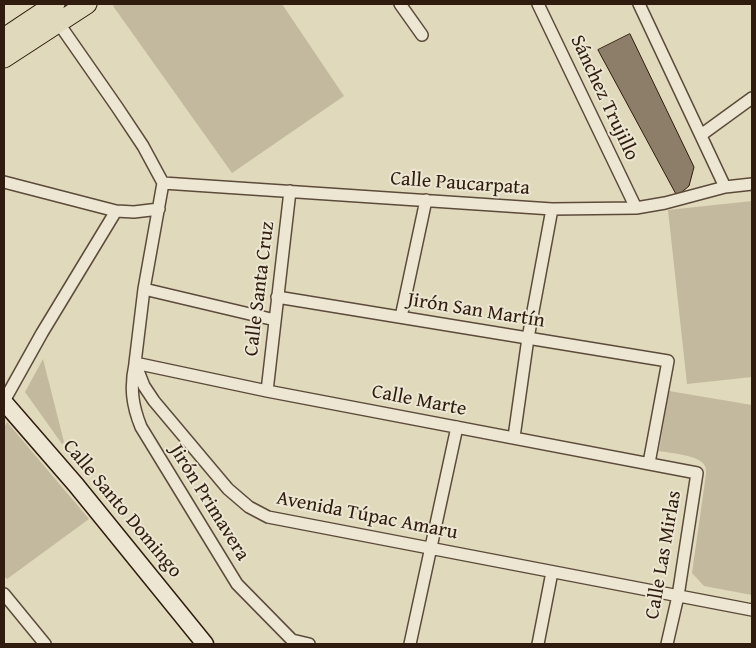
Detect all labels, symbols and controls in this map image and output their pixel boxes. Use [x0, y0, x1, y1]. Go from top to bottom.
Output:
street label: Sánchez Trujillo [564, 32, 644, 164]
street label: Calle Paucarpata [389, 167, 531, 201]
street label: Calle Santa Cruz [240, 220, 280, 358]
street label: Jirón San Martín [406, 288, 546, 334]
street label: Calle Marte [370, 380, 468, 422]
street label: Calle Santo Domingo [57, 435, 187, 583]
street label: Jirón Primavera [164, 440, 254, 566]
street label: Avenida Túpac Amaru [274, 487, 460, 545]
street label: Calle Las Mirlas [641, 489, 687, 621]

